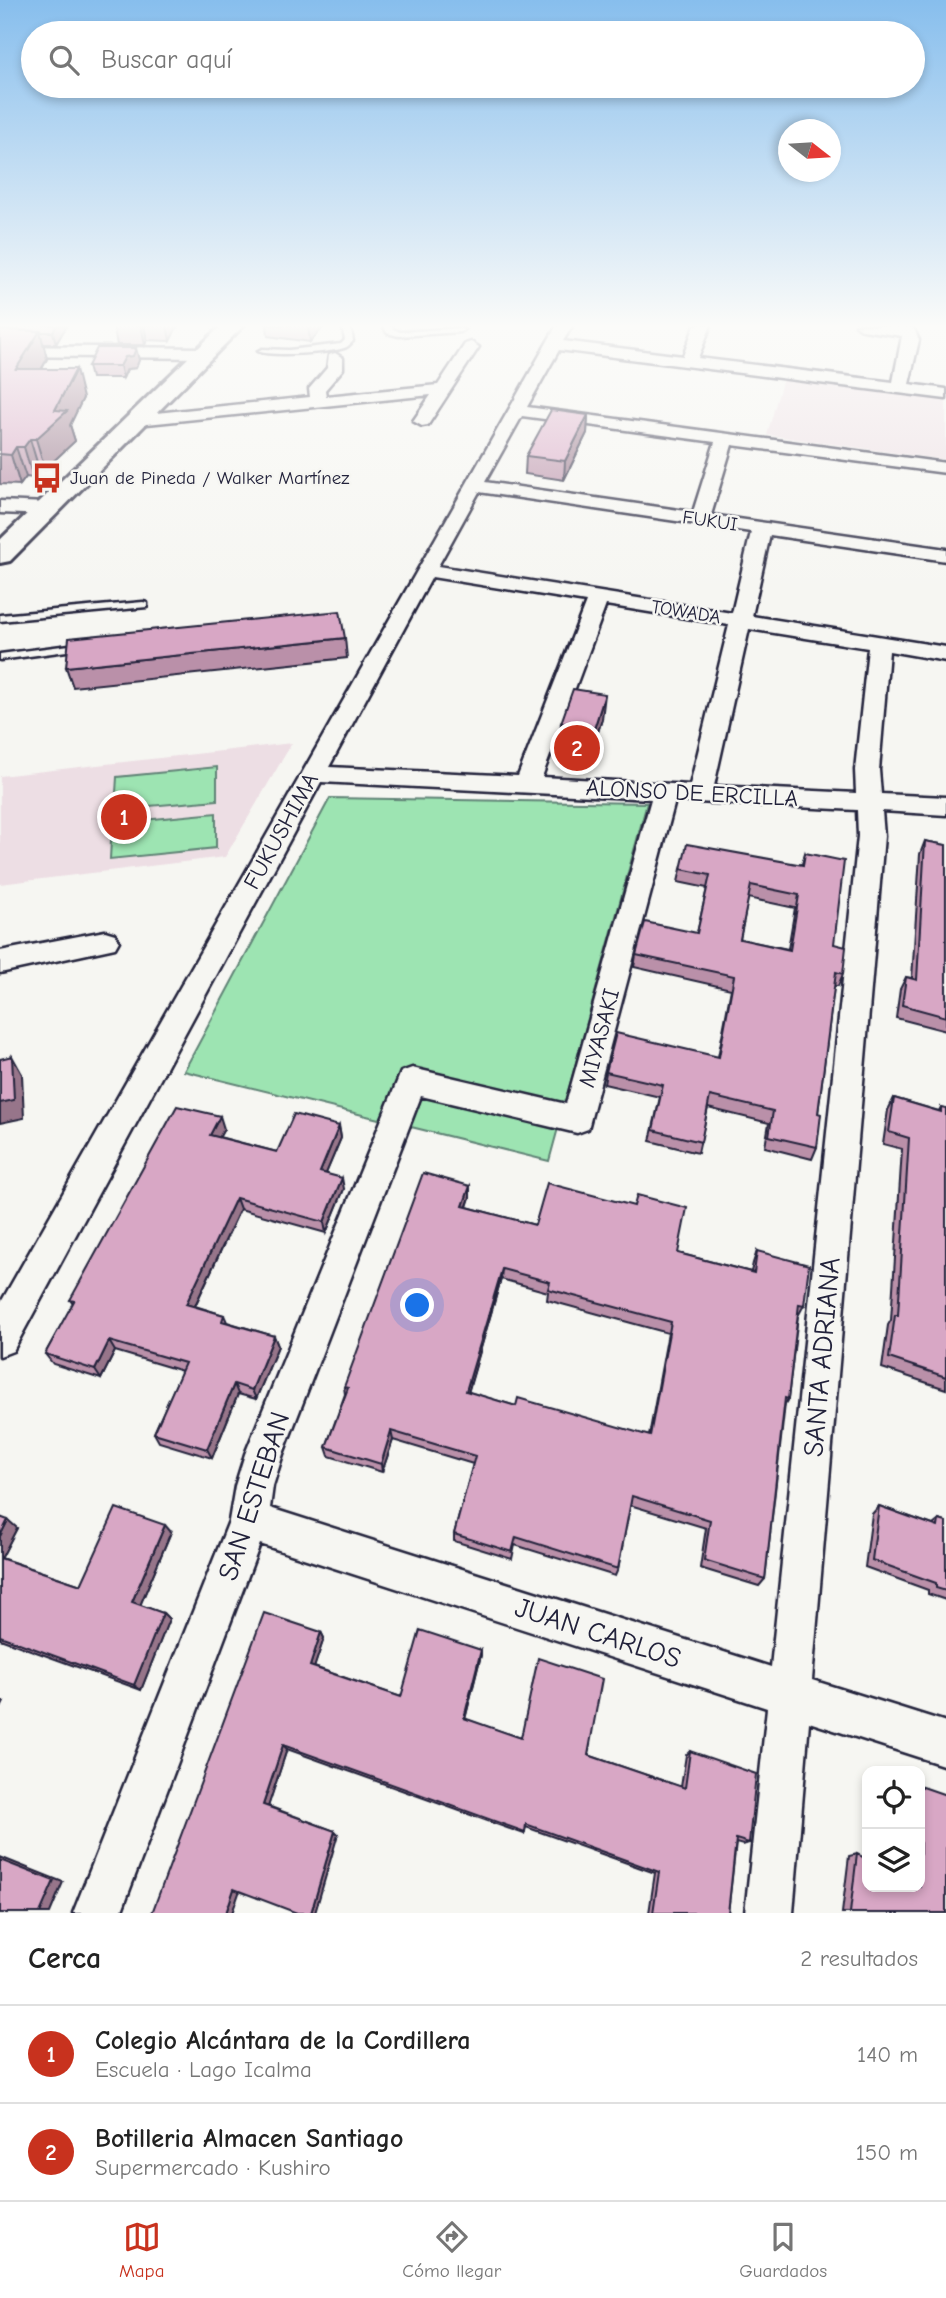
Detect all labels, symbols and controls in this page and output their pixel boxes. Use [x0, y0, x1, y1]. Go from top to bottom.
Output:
search box [21, 21, 925, 98]
icon: search [45, 41, 83, 79]
text: Buscar aquí [101, 45, 232, 75]
north arrow [778, 119, 841, 182]
bus stop icon: Juan de Pineda / Walker Martínez [30, 461, 64, 495]
place label: Juan de Pineda / Walker Martínez [70, 467, 349, 489]
street label: FUKUI [681, 506, 739, 536]
street label: TOWADA [650, 596, 722, 628]
pin: 2 [554, 722, 600, 774]
street label: FUKUSHIMA [238, 768, 324, 894]
street label: ALONSO DE ERCILLA [585, 774, 799, 812]
pin: 1 [101, 791, 147, 843]
street label: MIYASAKI [573, 986, 625, 1090]
street label: SANTA ADRIANA [797, 1256, 847, 1458]
your location [400, 1288, 434, 1322]
street label: SAN ESTEBAN [212, 1408, 296, 1584]
street label: JUAN CARLOS [511, 1591, 685, 1675]
map controls [862, 1766, 925, 1892]
button: locate [862, 1766, 925, 1829]
button: layers [862, 1829, 925, 1892]
text: Cerca [28, 1941, 101, 1976]
text: 2 resultados [800, 1945, 918, 1972]
text: Colegio Alcántara de la Cordillera [95, 2026, 470, 2056]
text: 1 [46, 2041, 56, 2068]
text: 140 m [857, 2041, 918, 2068]
text: Escuela · Lago Icalma [95, 2056, 312, 2083]
text: Botilleria Almacen Santiago [95, 2124, 403, 2154]
text: 2 [45, 2139, 57, 2166]
text: 150 m [856, 2139, 918, 2166]
text: Supermercado · Kushiro [95, 2154, 331, 2181]
tab: Mapa [119, 2218, 165, 2282]
tab: Cómo llegar [402, 2218, 501, 2282]
tab: Guardados [739, 2218, 827, 2282]

